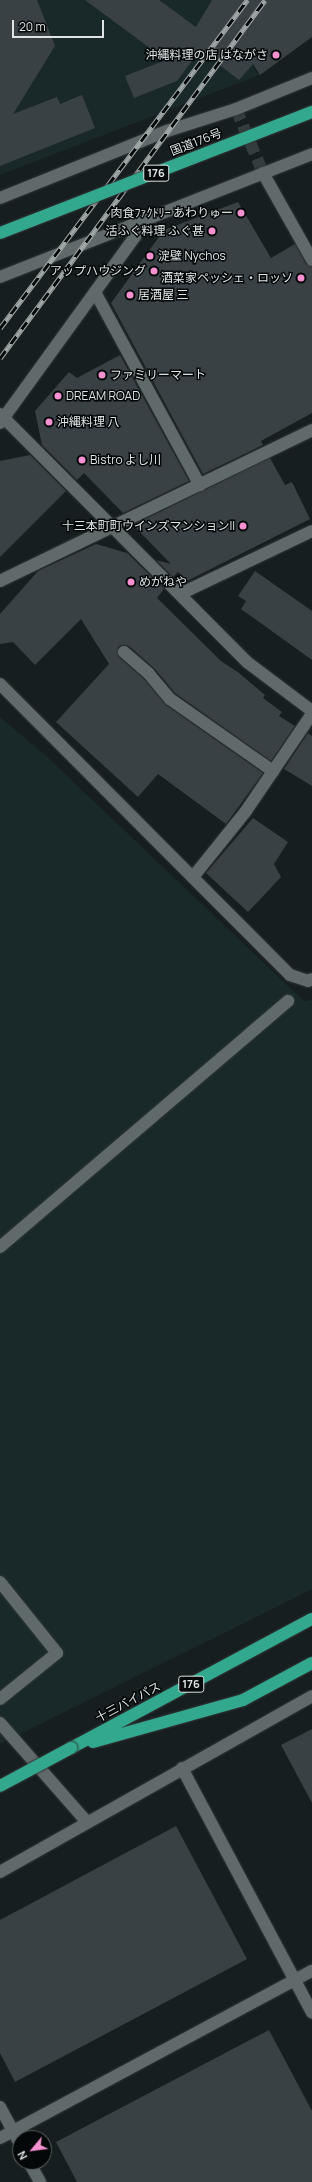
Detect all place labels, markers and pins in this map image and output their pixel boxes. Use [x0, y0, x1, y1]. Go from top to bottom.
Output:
place label: 沖縄料理の店 はながさ [146, 48, 268, 62]
marker: 沖縄料理の店 はながさ [271, 50, 281, 60]
place label: 肉食ﾌｧｸﾄﾘｰ あわりゅー [111, 206, 233, 220]
marker: 肉食ﾌｧｸﾄﾘｰ あわりゅー [236, 208, 246, 218]
place label: 活ふぐ料理 ふぐ甚 [106, 224, 204, 238]
marker: 活ふぐ料理 ふぐ甚 [207, 226, 217, 236]
place label: 淀壁 Nychos [158, 249, 226, 263]
marker: 淀壁 Nychos [145, 251, 155, 261]
place label: アップハウジング [50, 264, 146, 278]
marker: アップハウジング [149, 266, 159, 276]
place label: 酒菜家ペッシェ・ロッソ [161, 271, 293, 285]
marker: 酒菜家ペッシェ・ロッソ [296, 273, 306, 283]
place label: 居酒屋 三 [138, 288, 188, 302]
marker: 居酒屋 三 [125, 290, 135, 300]
place label: ファミリーマート [110, 368, 206, 382]
marker: ファミリーマート [97, 370, 107, 380]
place label: DREAM ROAD [66, 389, 140, 403]
marker: DREAM ROAD [53, 391, 63, 401]
place label: 沖縄料理 八 [57, 415, 119, 429]
marker: 沖縄料理 八 [44, 417, 54, 427]
place label: Bistro よし川 [90, 453, 161, 467]
marker: Bistro よし川 [77, 455, 87, 465]
place label: 十三本町町ウインズマンションII [61, 519, 235, 533]
marker: 十三本町町ウインズマンションII [238, 521, 248, 531]
place label: めがねや [139, 575, 187, 589]
marker: めがねや [126, 577, 136, 587]

